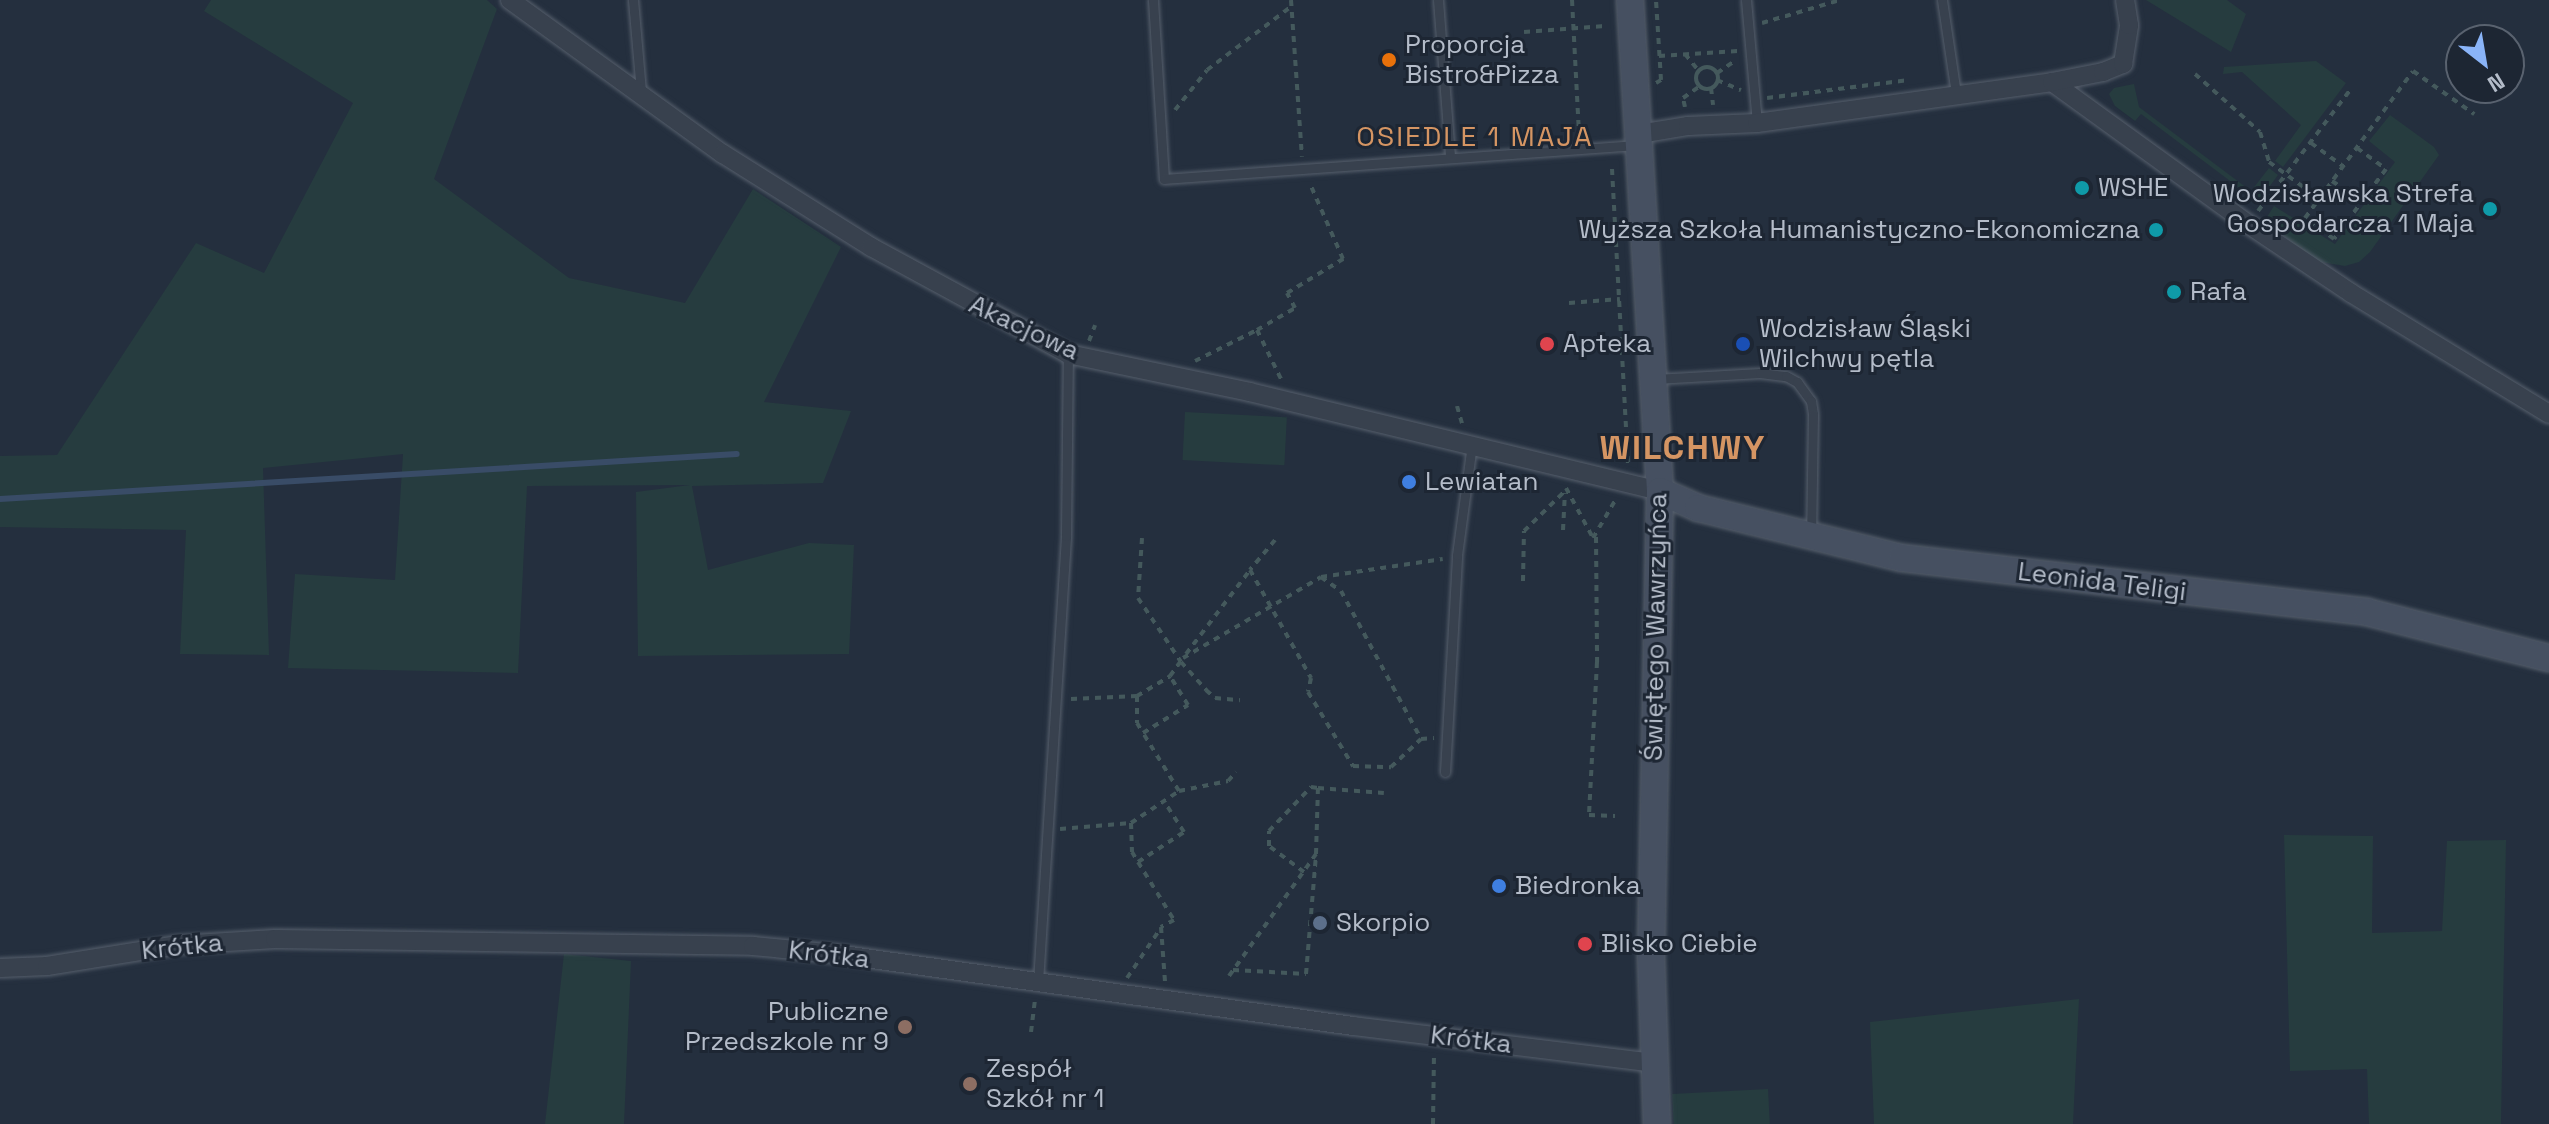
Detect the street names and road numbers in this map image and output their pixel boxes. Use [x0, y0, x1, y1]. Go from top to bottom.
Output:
street label: Akacjowa [964, 289, 1084, 367]
street label: Świętego Wawrzyńca [1638, 493, 1674, 761]
street label: Leonida Teligi [2016, 556, 2188, 608]
street label: Krótka [140, 927, 224, 967]
street label: Krótka [787, 935, 871, 975]
street label: Krótka [1429, 1020, 1513, 1060]

